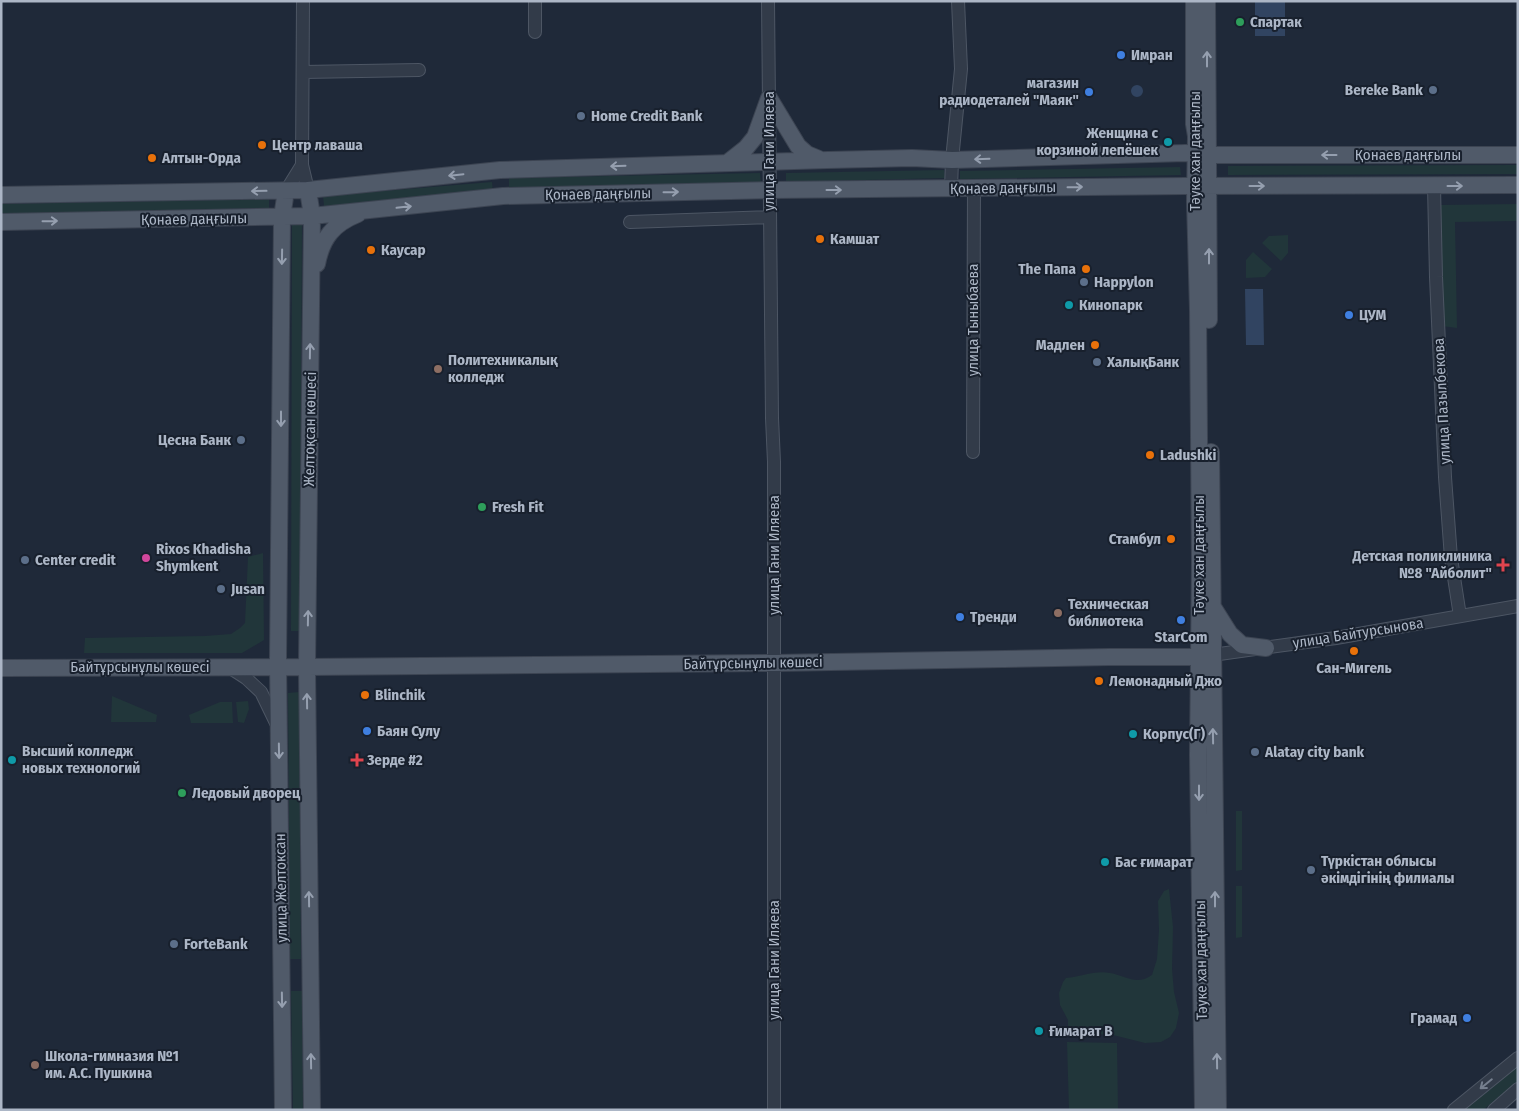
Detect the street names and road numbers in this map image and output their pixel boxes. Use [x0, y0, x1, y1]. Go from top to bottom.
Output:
street label: улица Гани Иляева [760, 91, 778, 211]
street label: Тәуке хан даңғылы [1186, 91, 1204, 211]
street label: Қонаев даңғылы [1355, 146, 1461, 164]
street label: Қонаев даңғылы [950, 178, 1056, 198]
street label: Қонаев даңғылы [545, 184, 651, 204]
street label: Қонаев даңғылы [141, 209, 247, 229]
street label: улица Тыныбаева [964, 264, 982, 376]
street label: улица Пазылбекова [1430, 337, 1454, 465]
street label: Желтоқсан көшесі [300, 372, 320, 486]
street label: улица Гани Иляева [765, 495, 783, 615]
street label: Тәуке хан даңғылы [1190, 495, 1208, 615]
street label: улица Байтурсынова [1291, 614, 1425, 652]
street label: Байтұрсынұлы көшесі [683, 653, 823, 673]
street label: Байтұрсынұлы көшесі [70, 658, 210, 676]
street label: улица Желтоксан [271, 833, 291, 943]
street label: улица Гани Иляева [765, 900, 783, 1020]
street label: Тәуке хан даңғылы [1191, 900, 1211, 1020]

